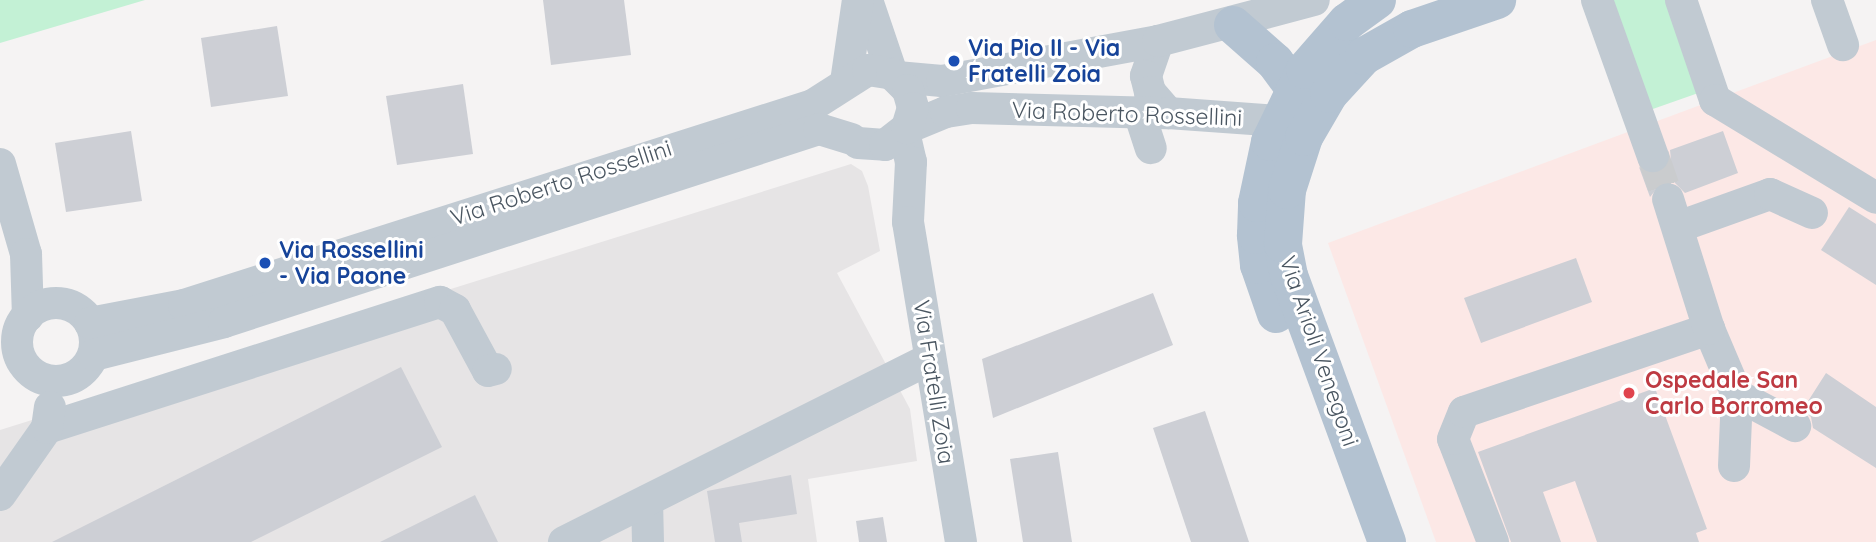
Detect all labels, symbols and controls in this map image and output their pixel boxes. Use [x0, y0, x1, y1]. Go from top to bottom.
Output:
place label: Via Pio II - Via Fratelli Zoia [968, 34, 1120, 88]
marker: Via Pio II - Via Fratelli Zoia [946, 53, 962, 69]
street label: Via Roberto Rossellini [1011, 96, 1243, 132]
street label: Via Roberto Rossellini [447, 134, 675, 232]
place label: Via Rossellini - Via Paone [279, 236, 424, 290]
street label: Via Arioli Venegoni [1273, 252, 1365, 450]
marker: Via Rossellini - Via Paone [257, 255, 273, 271]
street label: Via Fratelli Zoia [907, 298, 961, 466]
place label: Ospedale San Carlo Borromeo [1645, 366, 1823, 420]
marker: Ospedale San Carlo Borromeo [1619, 383, 1639, 403]

